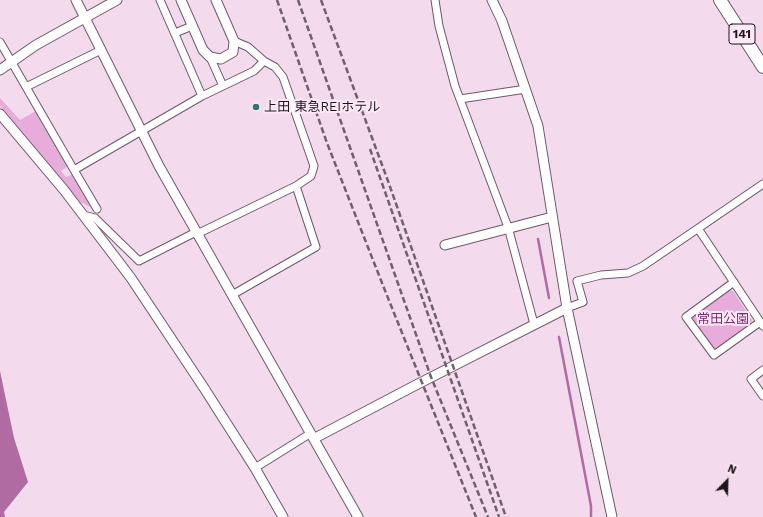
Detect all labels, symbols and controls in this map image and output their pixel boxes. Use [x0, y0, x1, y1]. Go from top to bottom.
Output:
road number: 141 [729, 24, 755, 44]
place label: 上田 東急REIホテル [264, 99, 380, 115]
marker: 上田 東急REIホテル [251, 102, 261, 112]
park label: 常田公園 [697, 311, 749, 327]
north arrow [707, 461, 747, 501]
text: N [726, 462, 738, 477]

